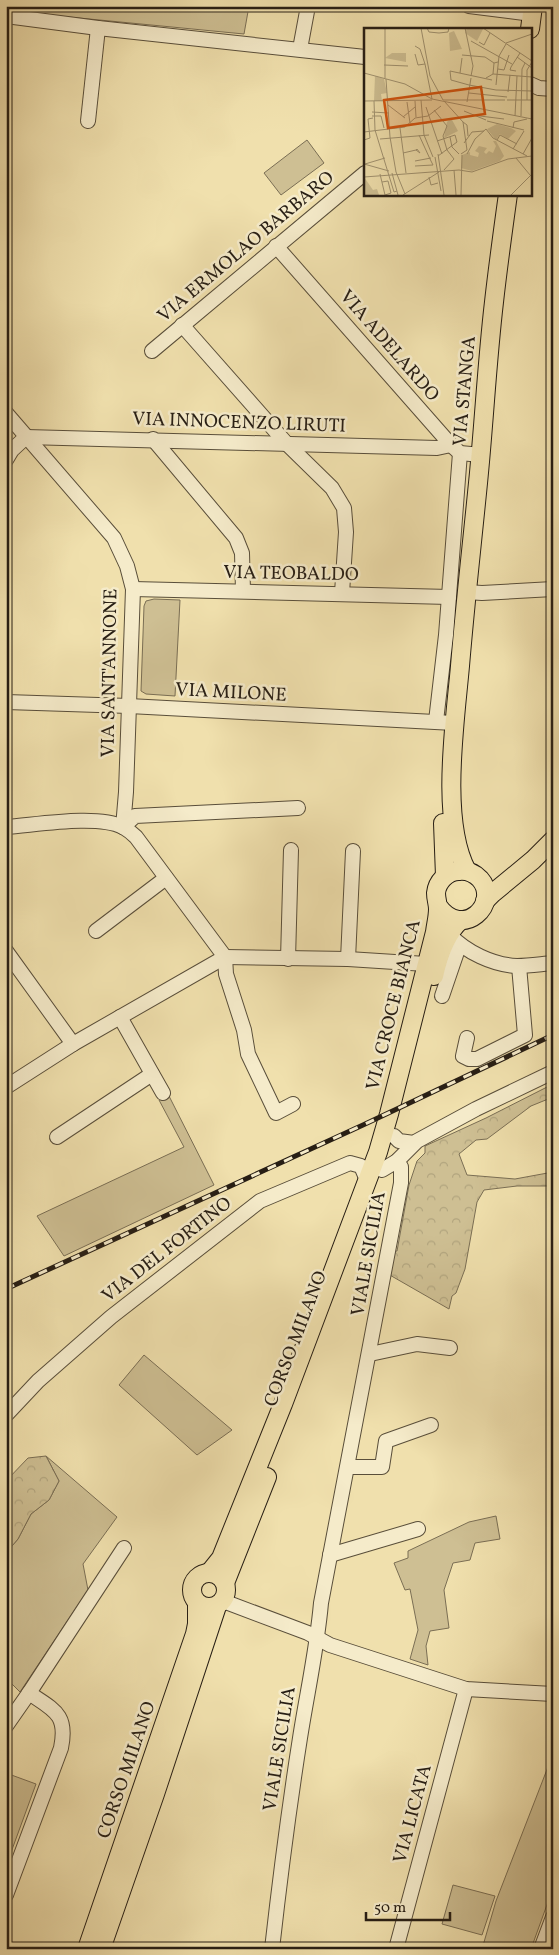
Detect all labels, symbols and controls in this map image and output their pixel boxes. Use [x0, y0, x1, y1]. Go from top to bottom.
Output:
inset map [364, 28, 532, 195]
street label: VIA ERMOLAO BARBARO [152, 165, 340, 329]
street label: VIA ADELARDO [333, 285, 445, 408]
street label: VIA STANGA [447, 335, 483, 447]
street label: VIA INNOCENZO LIRUTI [132, 406, 346, 440]
street label: VIA TEOBALDO [223, 560, 359, 588]
street label: VIA SANT'ANNONE [96, 588, 124, 758]
street label: VIA MILONE [175, 677, 287, 709]
street label: VIA CROCE BIANCA [360, 917, 428, 1093]
street label: VIALE SICILIA [345, 1190, 393, 1318]
street label: VIA DEL FORTINO [97, 1191, 237, 1309]
street label: CORSO MILANO [258, 1267, 334, 1411]
street label: VIALE SICILIA [257, 1685, 303, 1813]
street label: CORSO MILANO [91, 1698, 163, 1842]
street label: VIA LICATA [387, 1762, 439, 1866]
scale bar [366, 1890, 450, 1922]
text: 50 m [374, 1898, 406, 1919]

